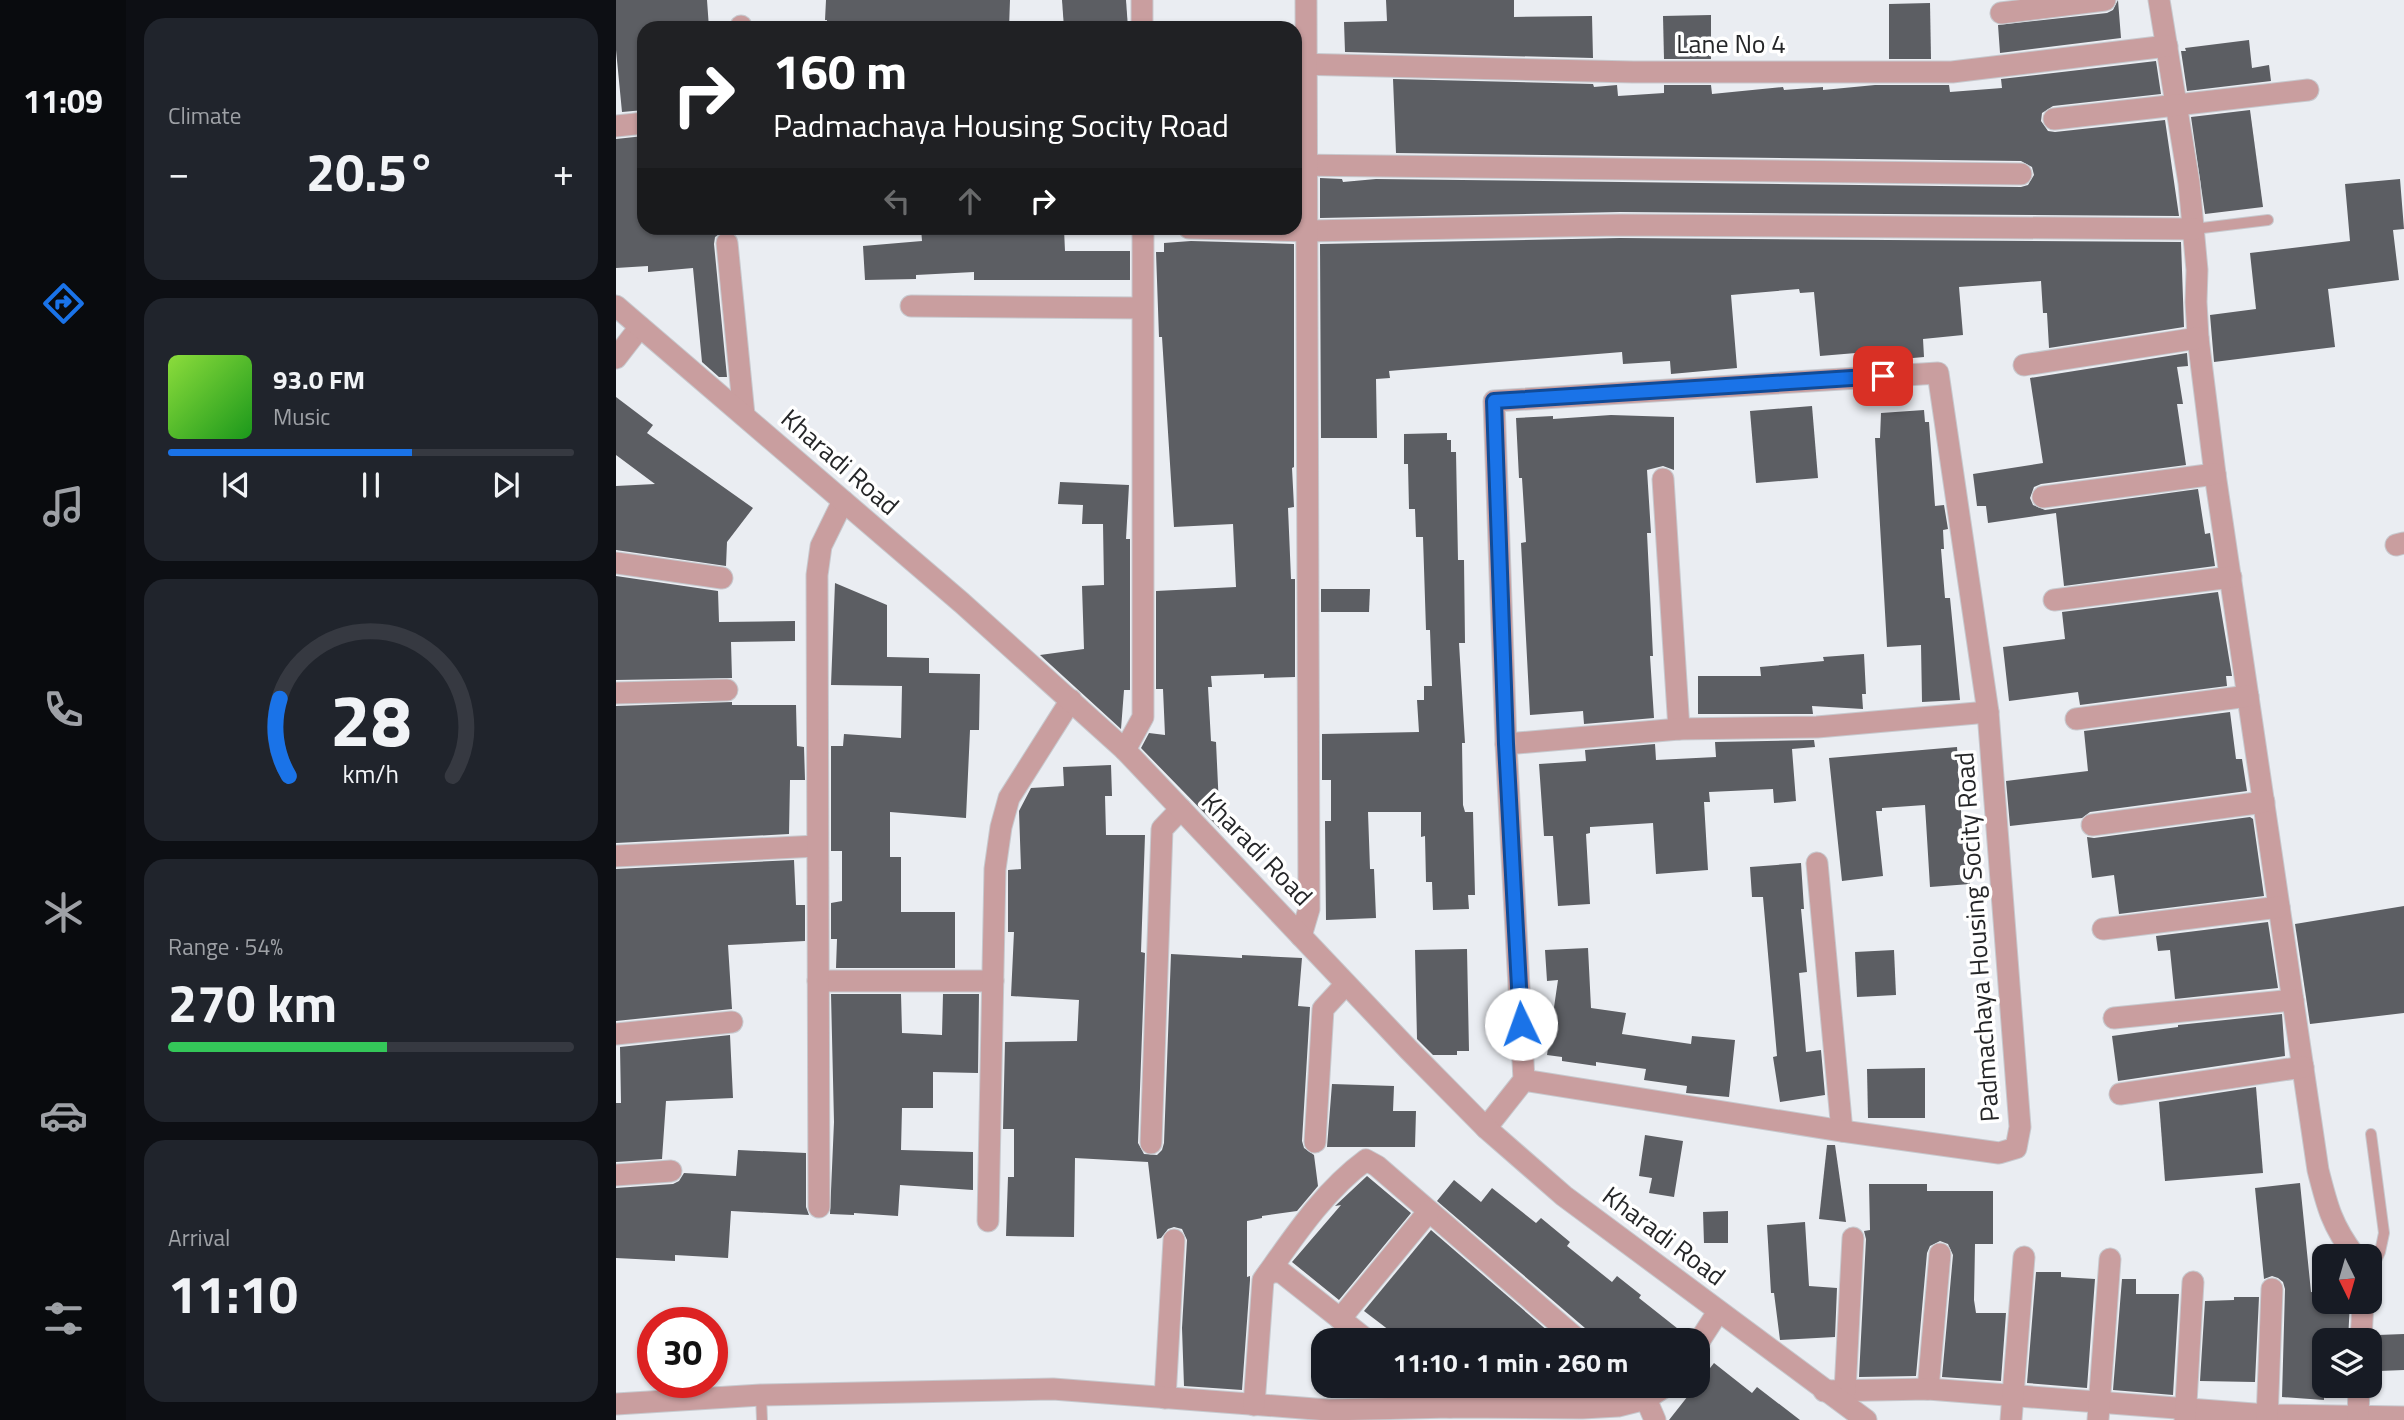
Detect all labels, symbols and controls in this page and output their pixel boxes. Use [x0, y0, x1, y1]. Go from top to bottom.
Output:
street label: Lane No 4 [1676, 24, 1786, 63]
text: 160 m [773, 33, 907, 108]
icon: right [658, 49, 749, 140]
text: 11:09 [23, 77, 103, 125]
text: Climate [168, 98, 241, 133]
text: Padmachaya Housing Socity Road [773, 101, 1229, 149]
text: 20.5° [306, 132, 436, 211]
text: − [168, 143, 189, 201]
text: + [553, 143, 574, 201]
icon: left [878, 182, 916, 220]
icon: ahead [951, 182, 989, 220]
icon: right [1024, 182, 1062, 220]
icon: directions [39, 279, 88, 328]
pin [1853, 346, 1913, 406]
icon: arrive [1864, 357, 1902, 395]
text: 93.0 FM [273, 360, 365, 399]
text: Music [273, 399, 330, 434]
street label: Kharadi Road [773, 399, 908, 524]
icon: previous [217, 466, 255, 504]
icon: pause [352, 466, 390, 504]
icon: next [487, 466, 525, 504]
icon: music [39, 482, 88, 531]
text: 28 [330, 664, 412, 774]
icon: phone [39, 685, 88, 734]
street label: Padmachaya Housing Socity Road [1944, 751, 2009, 1123]
text: km/h [343, 755, 399, 793]
street label: Kharadi Road [1193, 783, 1322, 914]
icon: climate [39, 888, 88, 937]
text: Range · 54% [168, 929, 283, 964]
text: 270 km [168, 963, 337, 1042]
position arrow [1484, 987, 1558, 1061]
icon: car [39, 1091, 88, 1140]
street label: Kharadi Road [1595, 1176, 1734, 1295]
text: Arrival [168, 1220, 230, 1255]
north arrow [2312, 1244, 2382, 1314]
map controls [2312, 1244, 2382, 1398]
text: 11:10 [168, 1254, 298, 1333]
icon: filters [39, 1294, 88, 1343]
speed limit sign: 30 [637, 1307, 728, 1398]
button: layers [2312, 1328, 2382, 1398]
text: 11:10 · 1 min · 260 m [1393, 1343, 1628, 1382]

